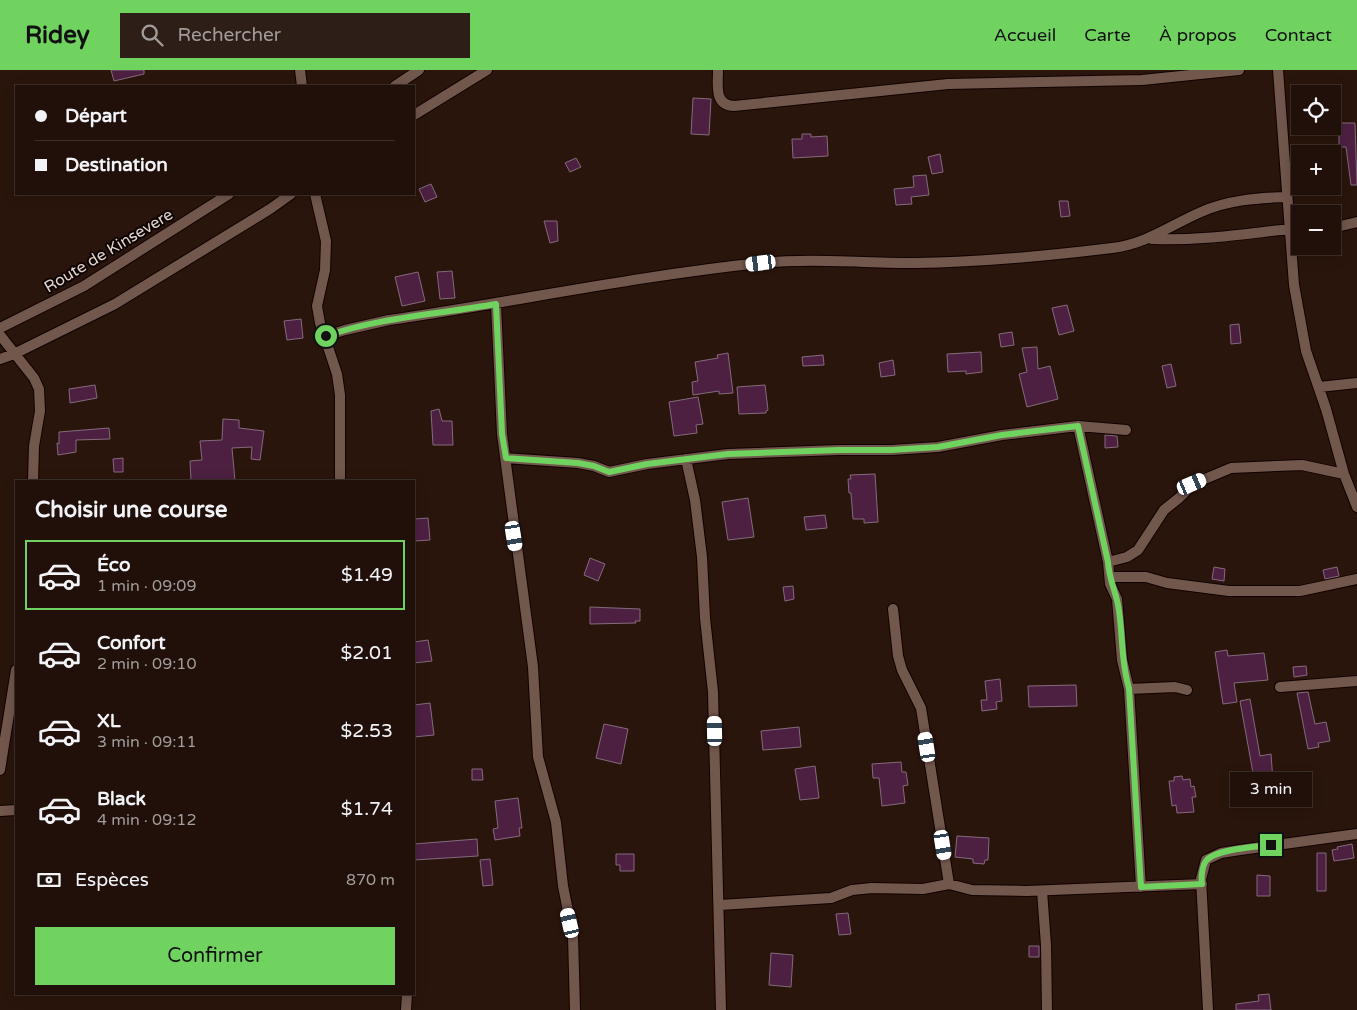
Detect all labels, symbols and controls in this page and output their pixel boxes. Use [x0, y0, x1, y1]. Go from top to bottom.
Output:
search box [120, 13, 470, 58]
text: Ridey [25, 21, 90, 50]
icon: search [138, 21, 166, 49]
text: Rechercher [178, 24, 281, 46]
text: Accueil [994, 24, 1056, 46]
text: Carte [1084, 24, 1131, 46]
text: À propos [1159, 24, 1237, 46]
text: Contact [1265, 24, 1332, 46]
map controls [1291, 85, 1341, 255]
button: locate [1291, 85, 1341, 135]
text: Départ [65, 105, 127, 127]
button: + [1291, 145, 1341, 195]
text: Destination [65, 154, 168, 176]
street label: Route de Kinsevere [40, 204, 177, 297]
button: − [1291, 205, 1341, 255]
car [745, 254, 776, 272]
route start [315, 325, 337, 347]
car [1175, 471, 1208, 497]
text: Choisir une course [35, 497, 228, 523]
car [504, 520, 523, 552]
icon: car [37, 553, 82, 598]
text: Éco [97, 554, 130, 576]
text: $1.49 [341, 564, 393, 586]
text: 1 min · 09:09 [97, 576, 196, 596]
icon: car [37, 631, 82, 676]
text: Confort [97, 632, 166, 654]
text: $2.01 [341, 642, 393, 664]
text: 2 min · 09:10 [97, 654, 196, 674]
icon: car [37, 709, 82, 754]
text: XL [97, 710, 121, 732]
car [707, 716, 722, 746]
text: $2.53 [341, 720, 393, 742]
car [917, 731, 936, 763]
text: 3 min · 09:11 [97, 732, 196, 752]
callout: 3 min [1230, 772, 1312, 808]
text: 3 min [1250, 779, 1292, 799]
icon: car [37, 787, 82, 832]
text: Black [97, 788, 146, 810]
text: $1.74 [341, 798, 393, 820]
text: 4 min · 09:12 [97, 810, 196, 830]
car [933, 829, 952, 861]
route end [1260, 834, 1282, 856]
icon: cash [35, 866, 63, 894]
text: Espèces [75, 869, 149, 891]
text: 870 m [346, 870, 395, 890]
car [559, 907, 580, 939]
button: Confirmer [35, 927, 395, 985]

